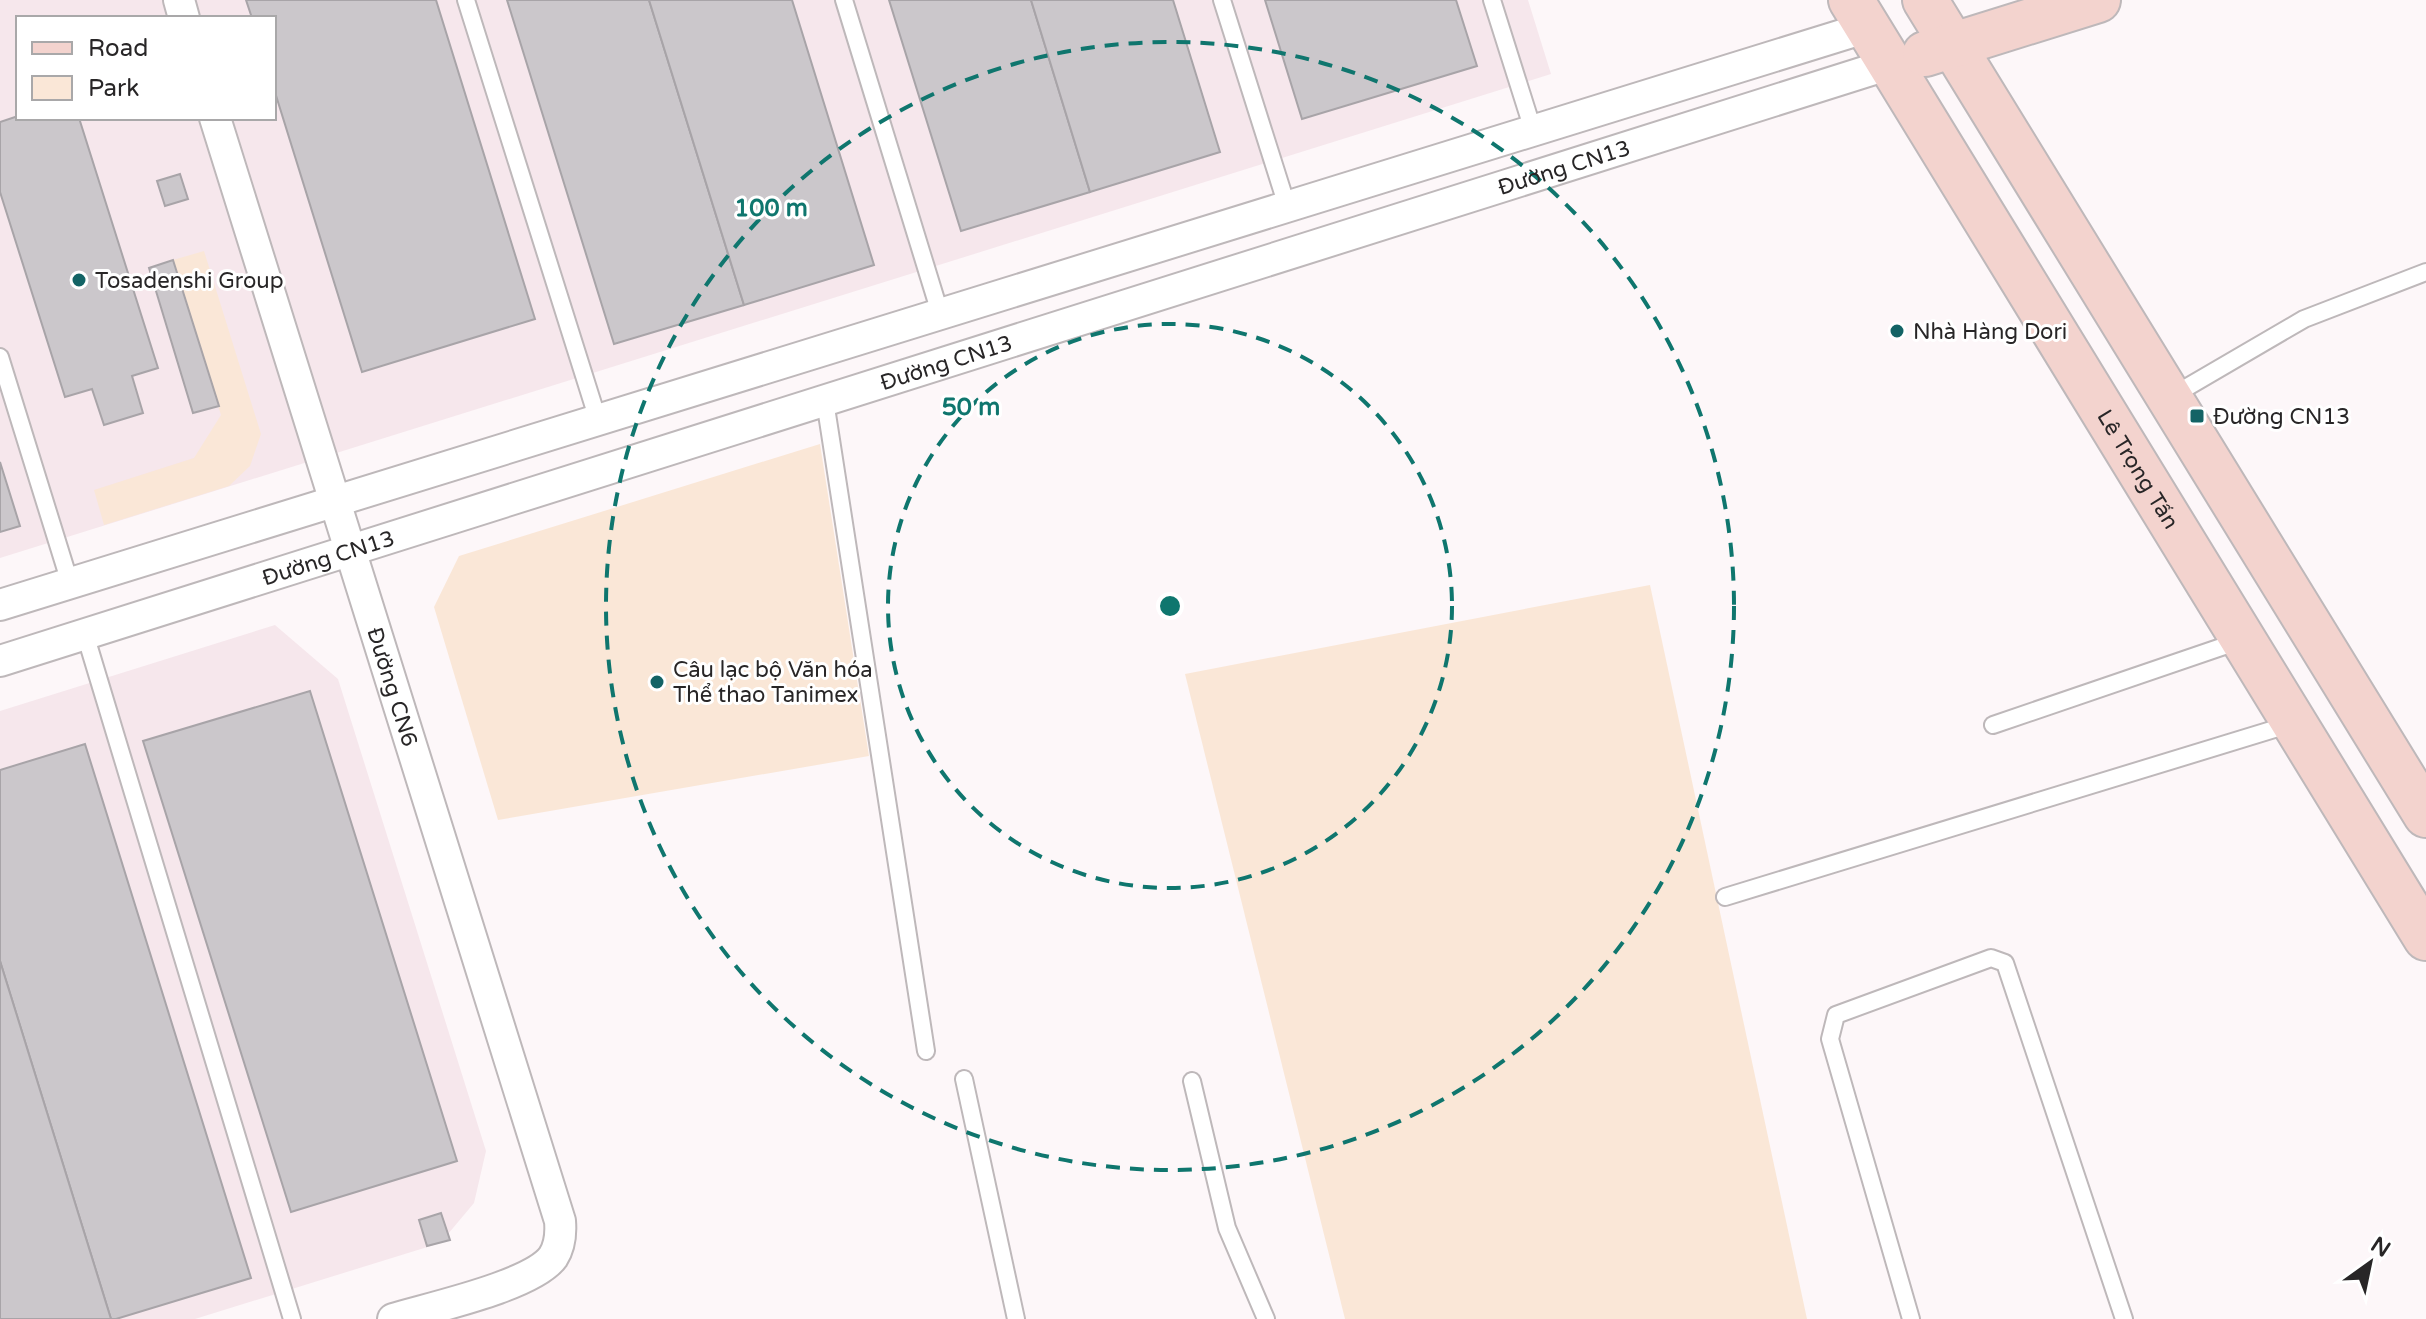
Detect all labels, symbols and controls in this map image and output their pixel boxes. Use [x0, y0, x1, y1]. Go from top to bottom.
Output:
legend [16, 16, 276, 120]
text: Road [88, 34, 148, 63]
text: Park [88, 74, 139, 103]
street label: Đường CN13 [1495, 135, 1633, 201]
text: 100 m [734, 194, 808, 223]
place label: Tosadenshi Group [95, 268, 284, 294]
marker: Tosadenshi Group [70, 271, 88, 289]
place label: Nhà Hàng Dori [1913, 319, 2067, 345]
marker: Nhà Hàng Dori [1888, 322, 1906, 340]
street label: Đường CN13 [877, 330, 1016, 396]
text: 50 m [942, 393, 1000, 422]
place label: Đường CN13 [2213, 404, 2350, 430]
street label: Lê Trọng Tấn [2091, 405, 2184, 534]
marker: Đường CN13 [2188, 407, 2206, 425]
street label: Đường CN13 [259, 525, 398, 591]
centre of rings [1156, 592, 1184, 620]
street label: Đường CN6 [361, 624, 423, 750]
place label: Câu lạc bộ Văn hóa Thể thao Tanimex [673, 657, 873, 708]
marker: Câu lạc bộ Văn hóa Thể thao Tanimex [648, 673, 666, 691]
north arrow [2330, 1223, 2410, 1303]
text: N [2366, 1231, 2395, 1263]

